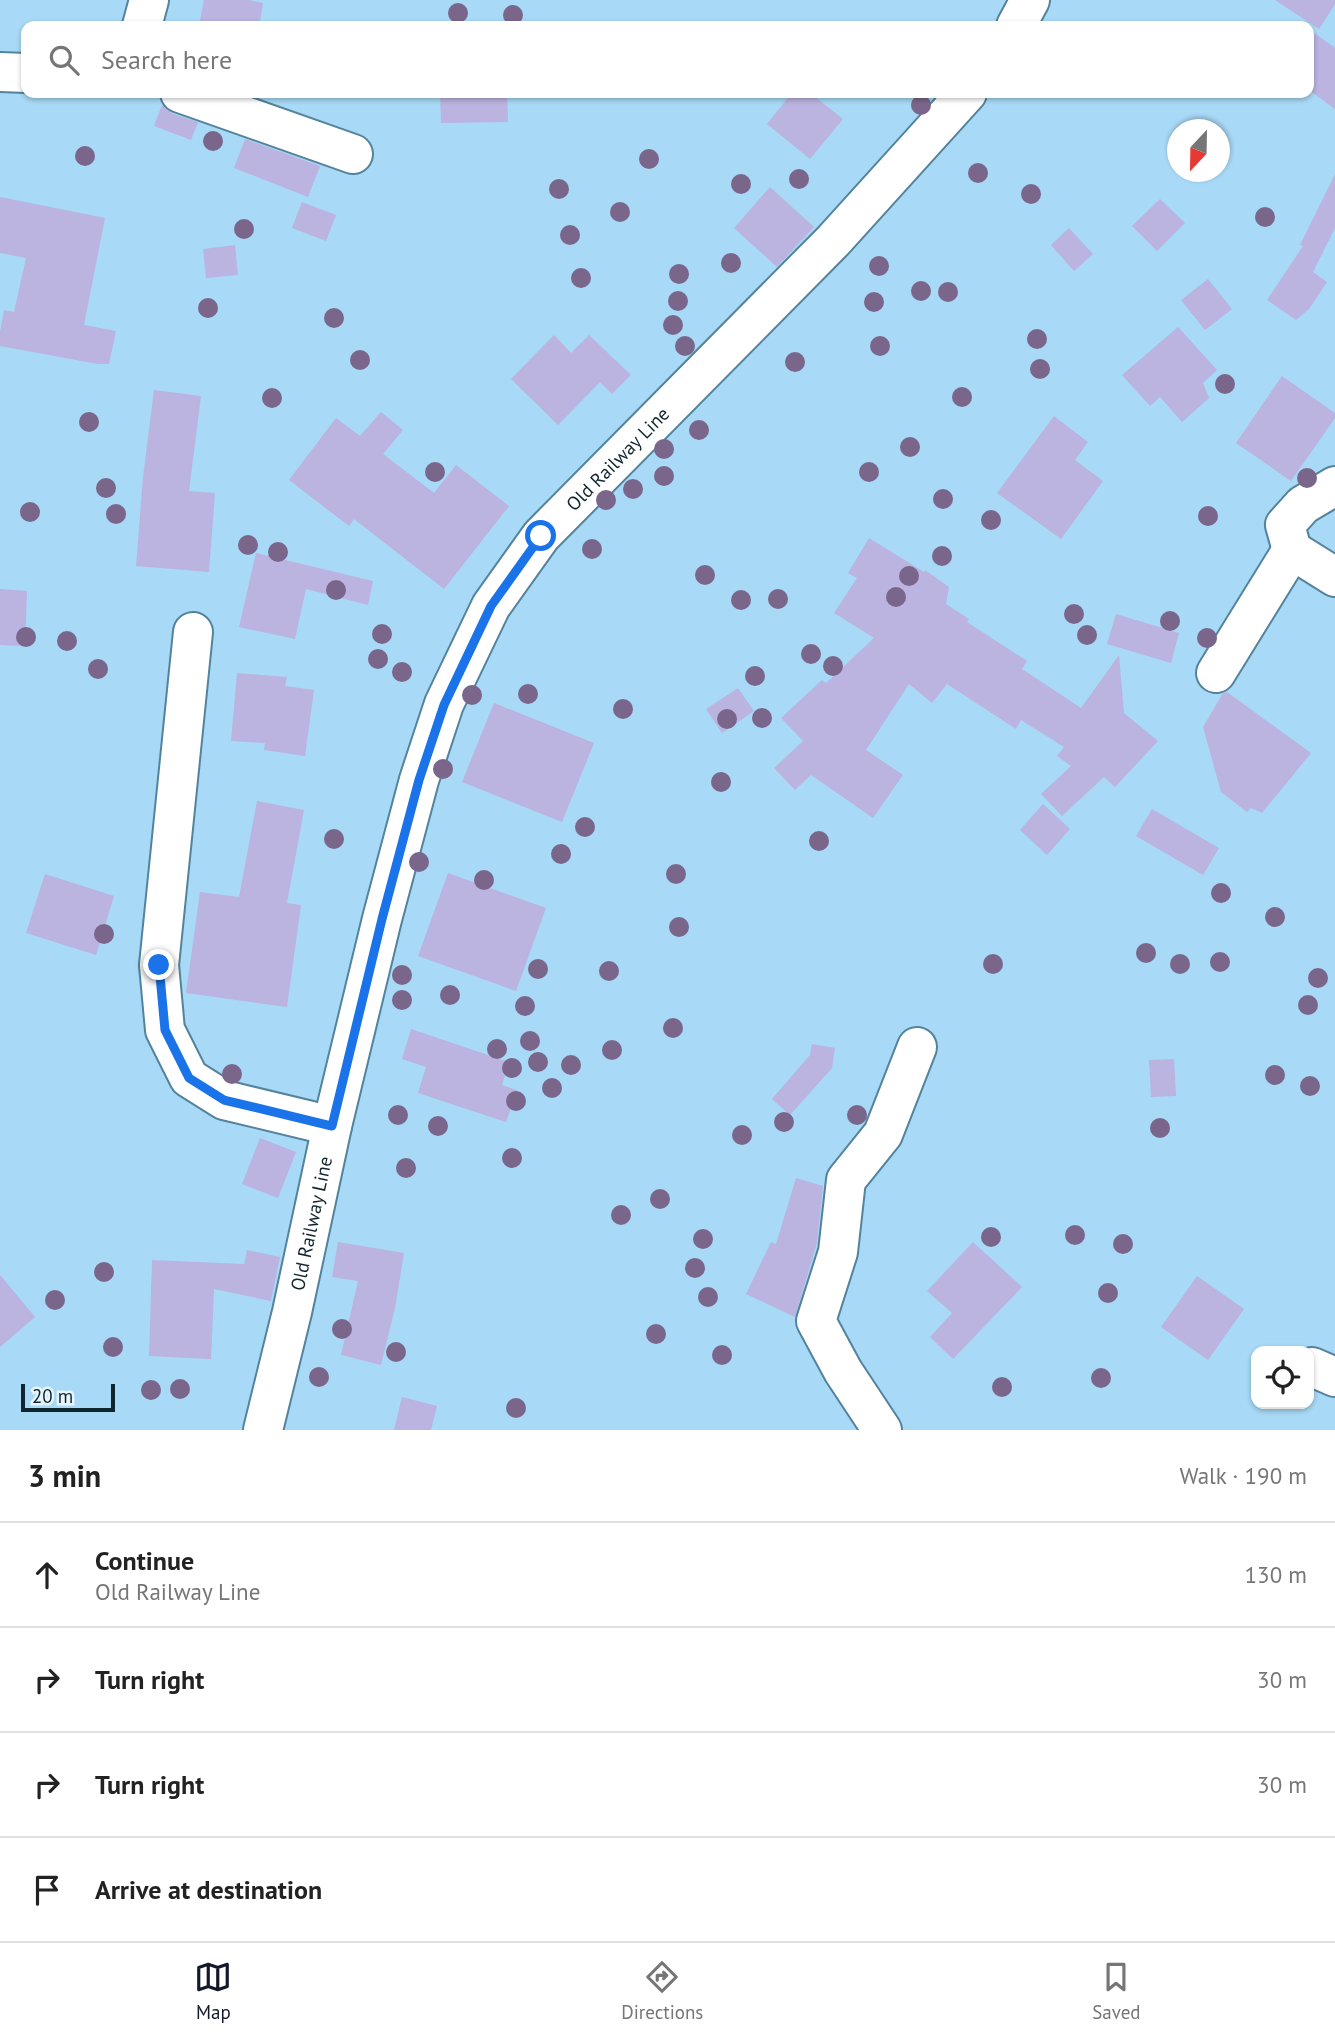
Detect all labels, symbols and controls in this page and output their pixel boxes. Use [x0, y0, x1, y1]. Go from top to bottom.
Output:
search box [21, 21, 1314, 98]
icon: search [45, 41, 83, 79]
text: Search here [101, 43, 232, 76]
north arrow [1167, 119, 1230, 182]
street label: Old Railway Line [561, 402, 674, 516]
route start [525, 520, 556, 551]
route end [143, 949, 174, 980]
street label: Old Railway Line [285, 1154, 337, 1293]
map controls [1251, 1346, 1314, 1409]
button: locate [1251, 1346, 1314, 1409]
scale bar [21, 1381, 116, 1413]
text: 20 m [32, 1384, 73, 1408]
text: 3 min [28, 1456, 101, 1495]
text: Walk · 190 m [1180, 1461, 1307, 1490]
text: Continue [95, 1544, 194, 1577]
icon: ahead [28, 1556, 66, 1594]
text: 130 m [1245, 1560, 1307, 1589]
text: Old Railway Line [95, 1577, 260, 1606]
icon: right [28, 1661, 66, 1699]
text: Turn right [95, 1663, 204, 1696]
text: 30 m [1257, 1665, 1307, 1694]
icon: right [28, 1766, 66, 1804]
text: Turn right [95, 1768, 204, 1801]
text: 30 m [1257, 1770, 1307, 1799]
icon: arrive [28, 1871, 66, 1909]
text: Arrive at destination [95, 1873, 322, 1906]
tab: Map [194, 1958, 232, 2024]
tab: Directions [621, 1958, 703, 2024]
tab: Saved [1092, 1958, 1141, 2024]

